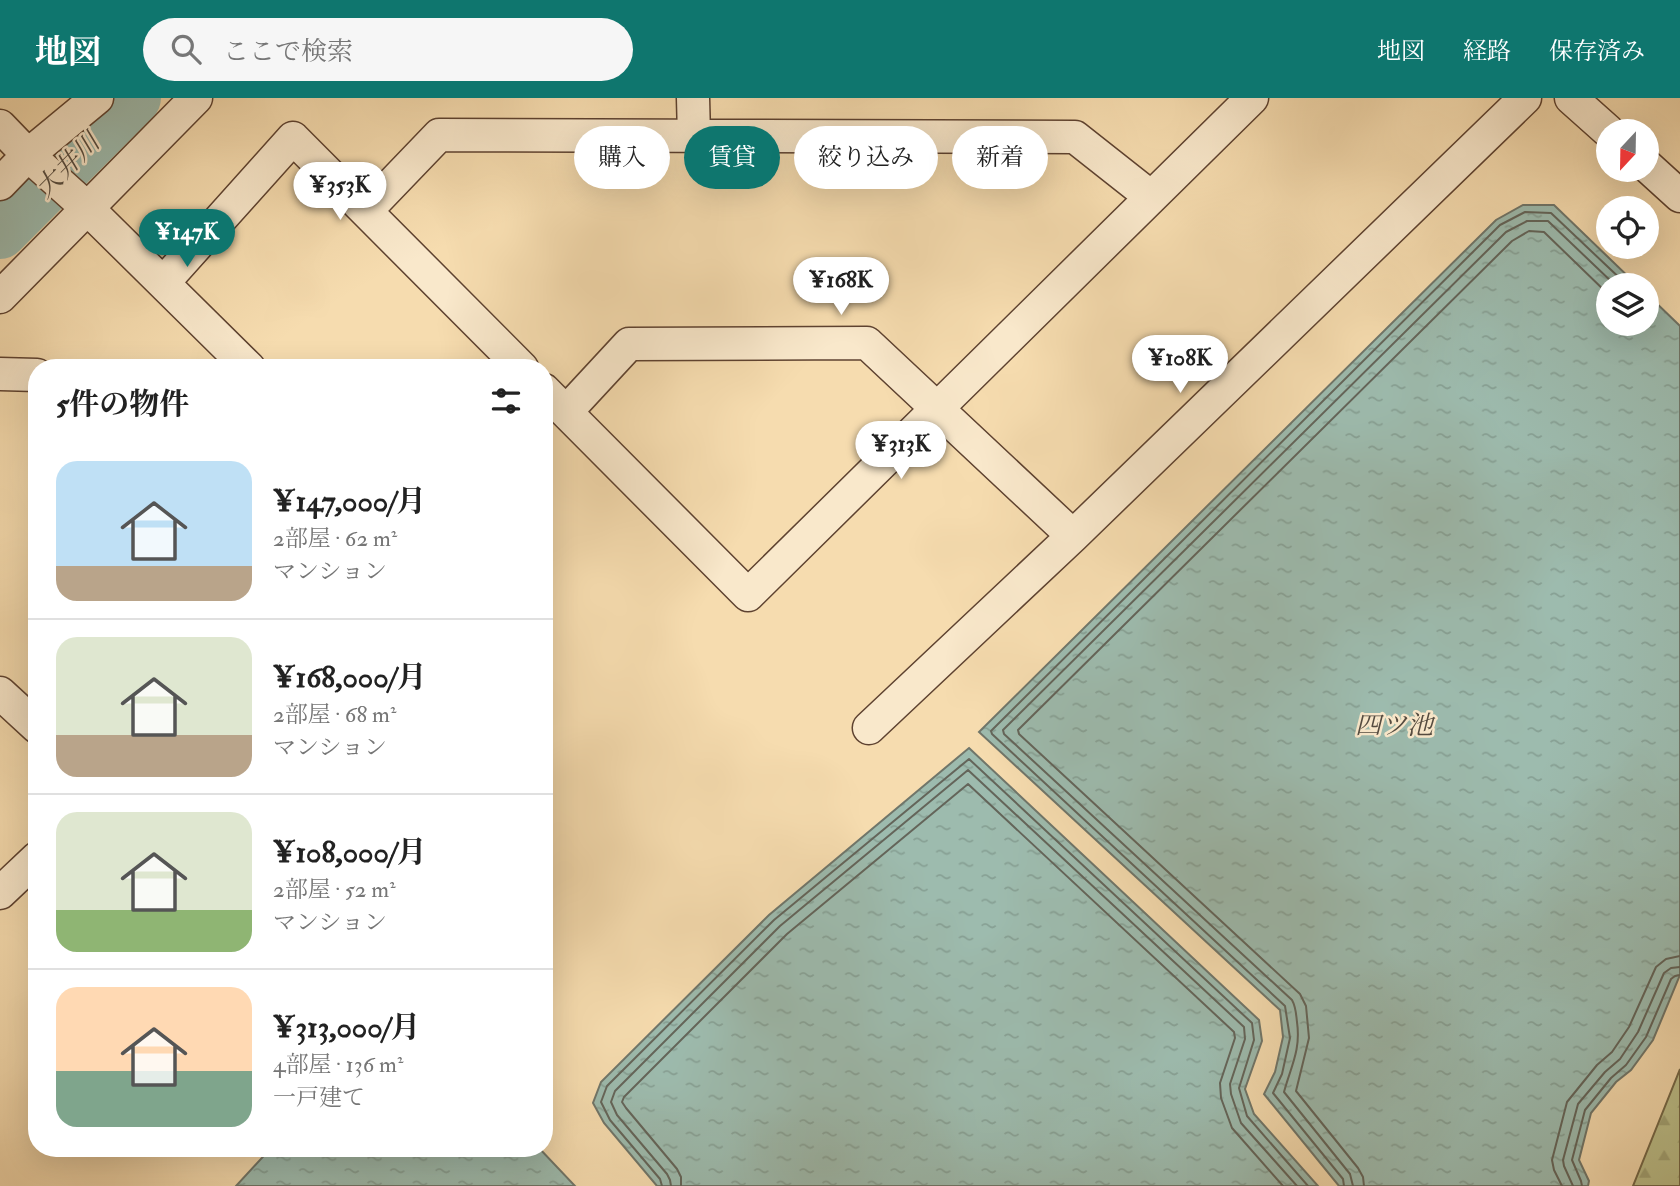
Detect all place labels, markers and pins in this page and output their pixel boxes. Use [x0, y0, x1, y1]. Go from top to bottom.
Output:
pin: ¥353K [291, 162, 389, 222]
pin: ¥147K [138, 209, 236, 269]
pin: ¥168K [792, 258, 890, 317]
pin: ¥108K [1131, 336, 1229, 395]
pin: ¥313K [852, 422, 950, 481]

